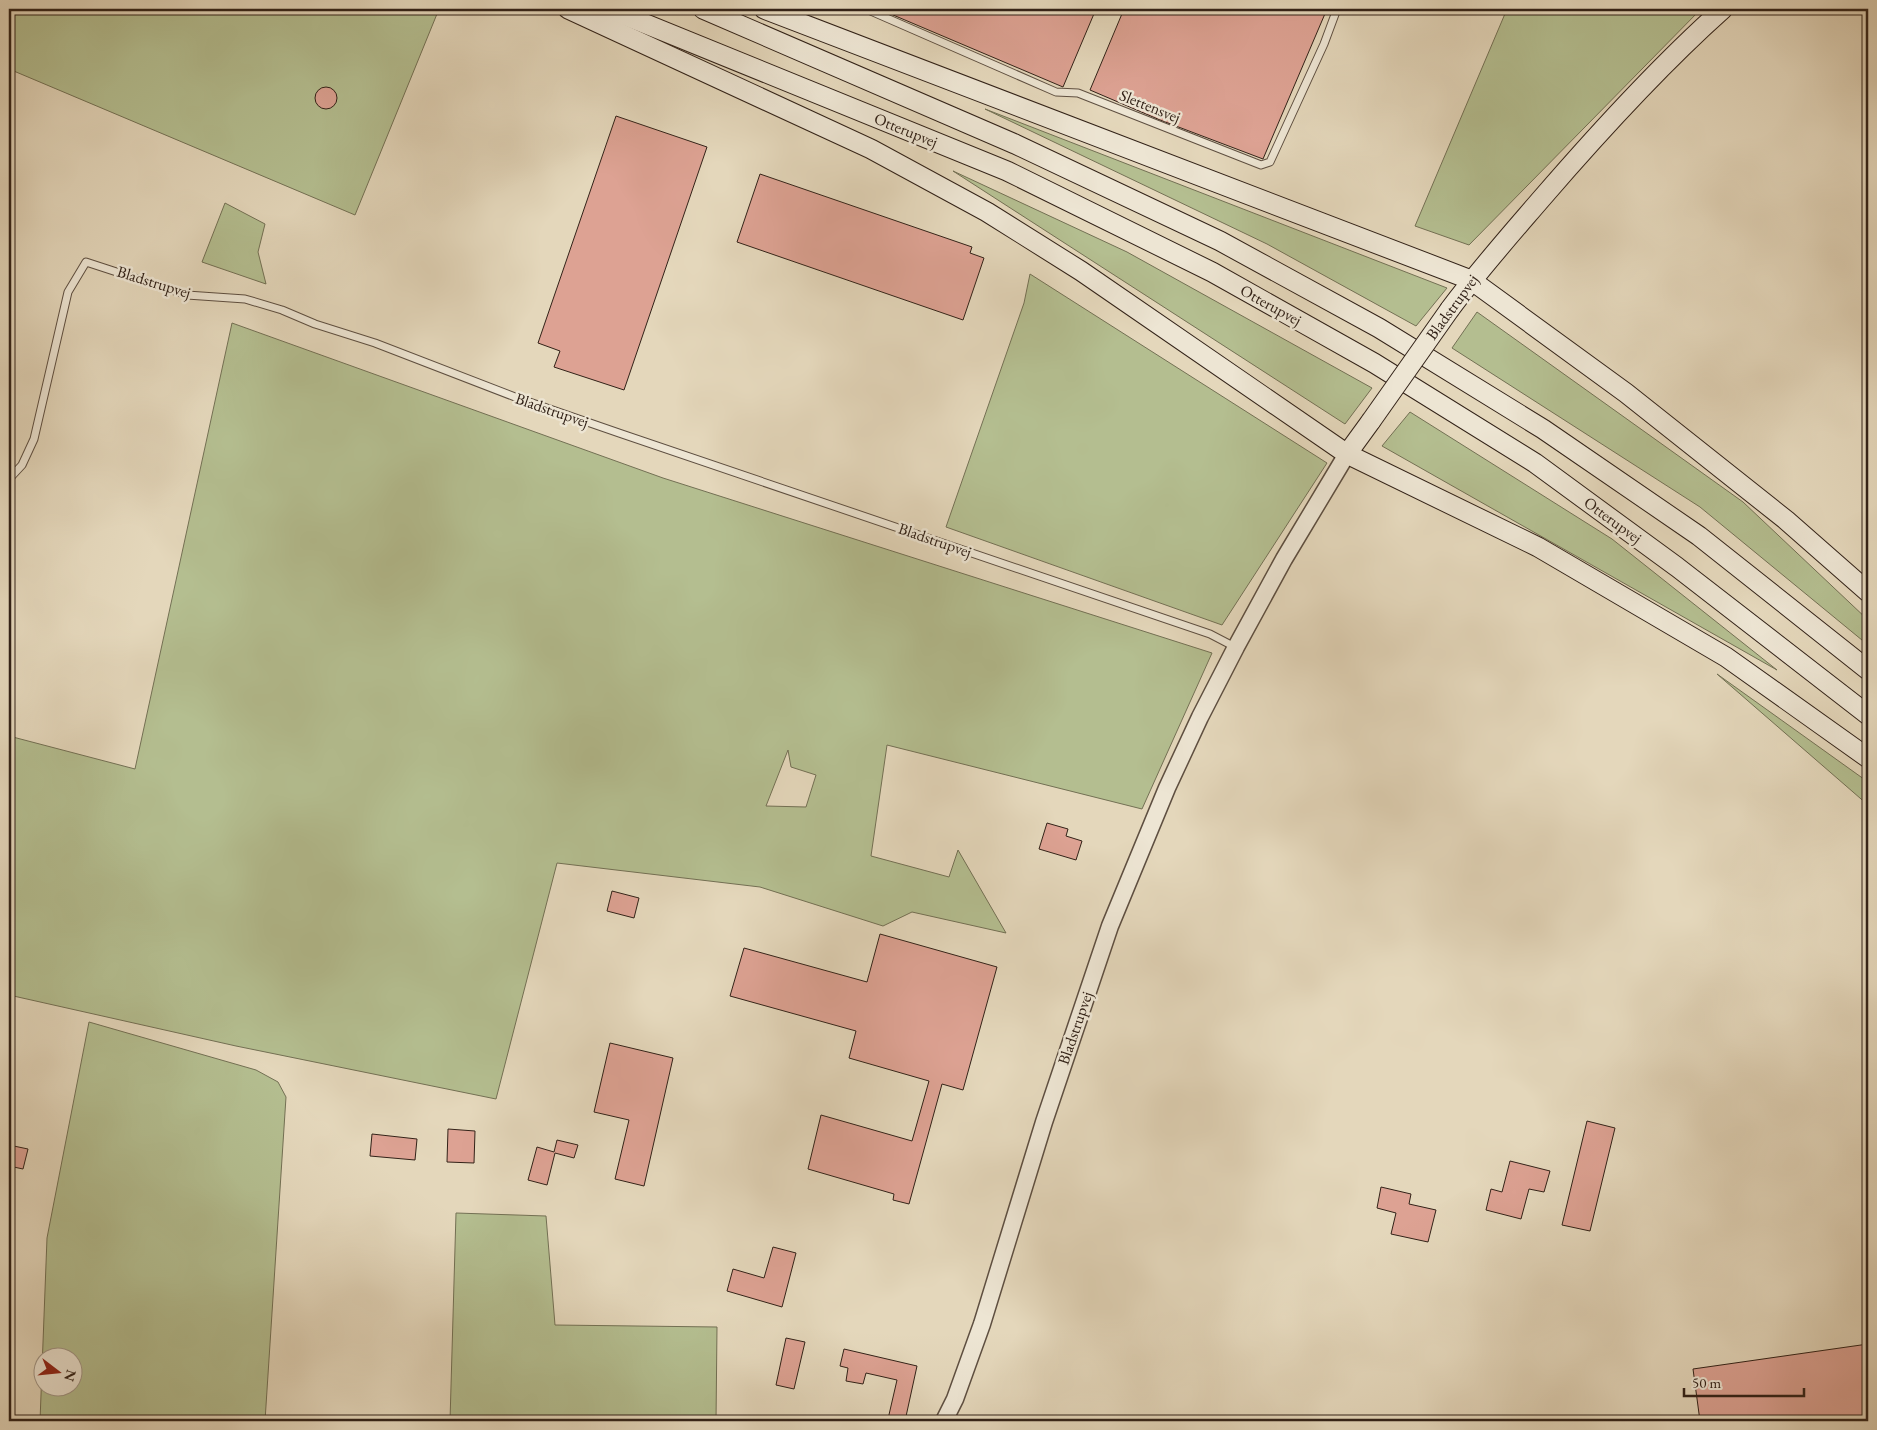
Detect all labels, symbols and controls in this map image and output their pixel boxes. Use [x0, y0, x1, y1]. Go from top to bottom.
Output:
street label: Slettensvej [1116, 84, 1184, 128]
street label: Otterupvej [871, 108, 941, 152]
street label: Bladstrupvej [114, 261, 194, 303]
street label: Bladstrupvej [1421, 270, 1483, 344]
street label: Otterupvej [1237, 280, 1305, 330]
street label: Bladstrupvej [513, 388, 591, 432]
street label: Otterupvej [1580, 492, 1646, 548]
street label: Bladstrupvej [896, 518, 974, 562]
street label: Bladstrupvej [1053, 989, 1097, 1067]
north arrow [32, 1348, 82, 1398]
scale bar [1684, 1365, 1804, 1397]
text: N [60, 1368, 81, 1384]
text: 50 m [1692, 1373, 1721, 1392]

